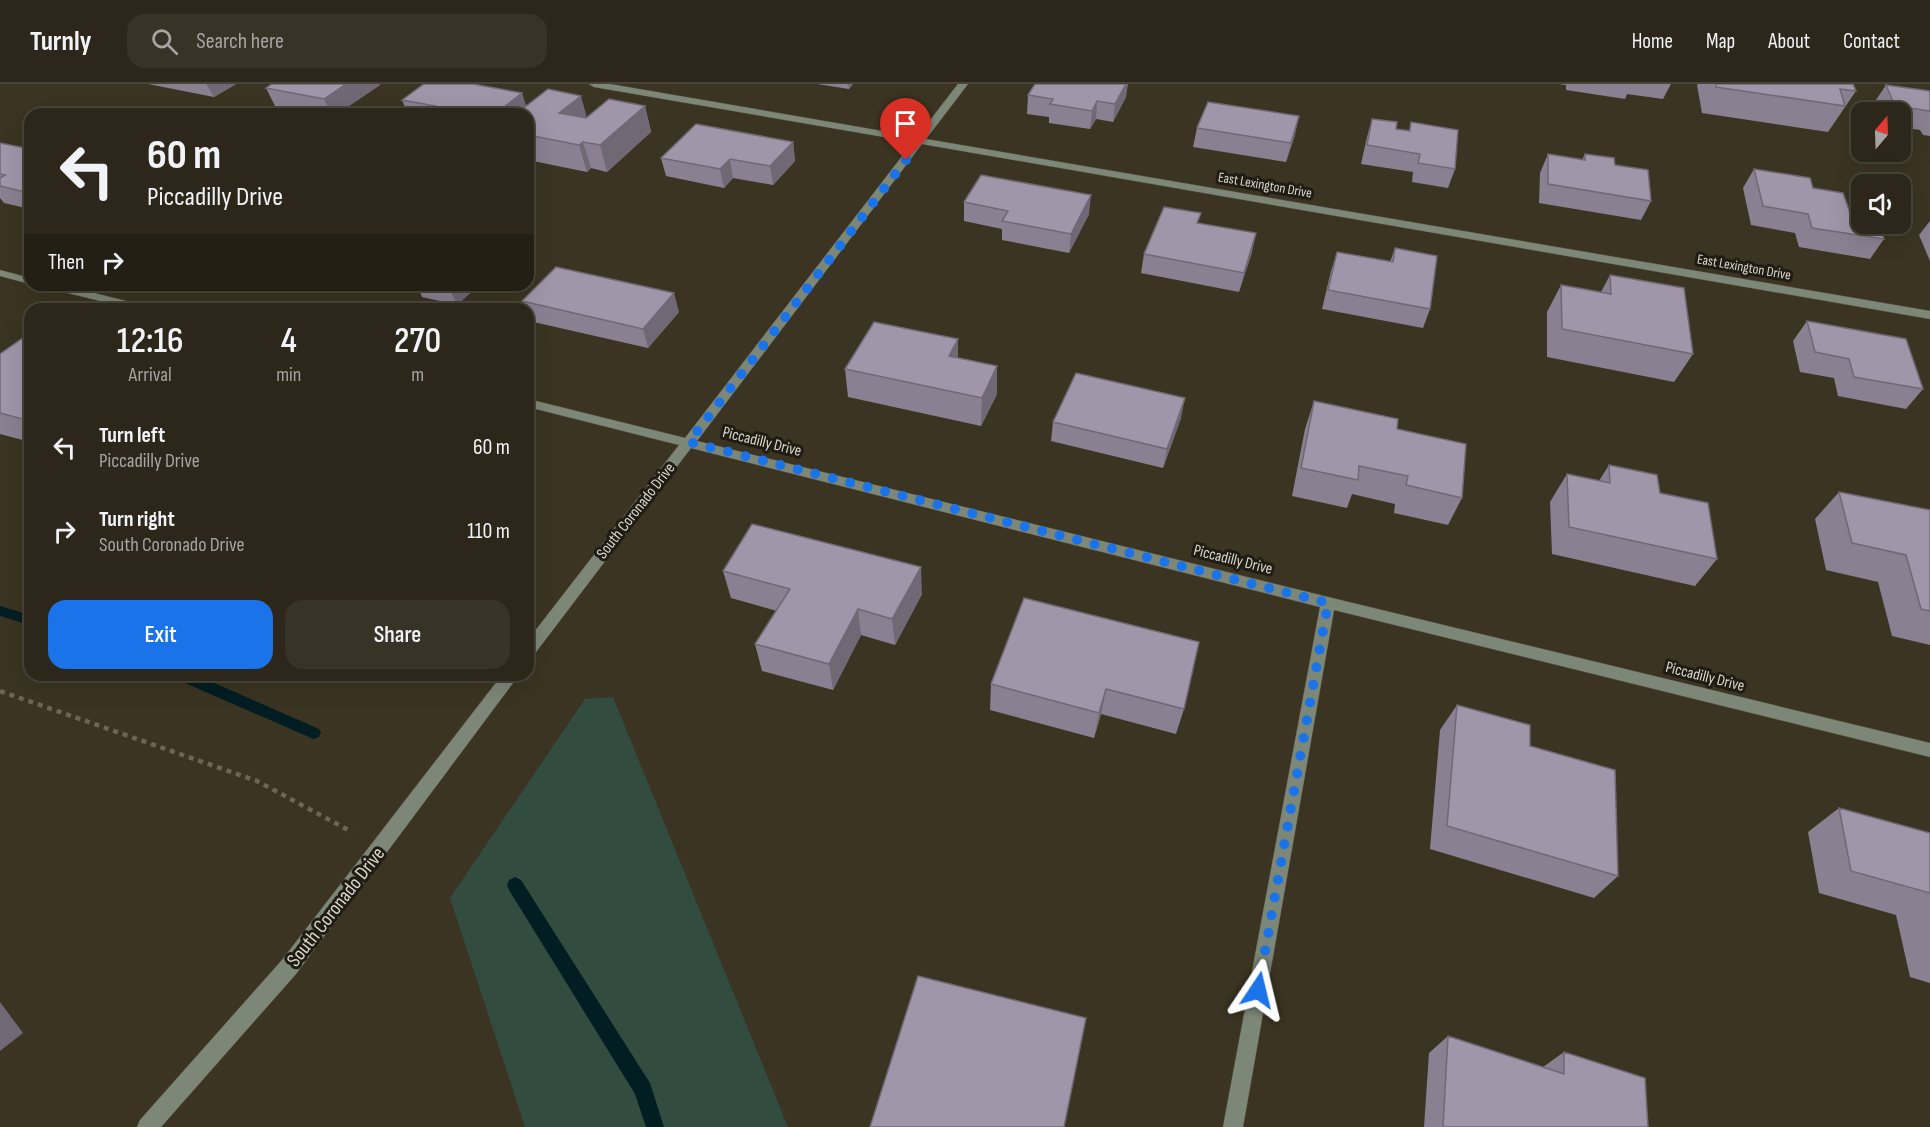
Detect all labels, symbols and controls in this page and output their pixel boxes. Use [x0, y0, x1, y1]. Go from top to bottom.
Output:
search box [127, 14, 547, 68]
text: Turnly [30, 25, 91, 58]
icon: search [148, 25, 181, 58]
text: Search here [196, 28, 284, 55]
text: Home [1632, 29, 1673, 54]
text: Map [1706, 29, 1735, 54]
text: About [1768, 29, 1810, 54]
text: Contact [1843, 29, 1900, 54]
pin [880, 98, 931, 160]
north arrow [1851, 102, 1911, 162]
map controls [1851, 102, 1911, 234]
icon: arrive [889, 107, 922, 140]
text: 60 m [147, 130, 221, 181]
icon: left [48, 132, 126, 210]
street label: East Lexington Drive [1217, 168, 1313, 202]
button: sound [1851, 174, 1911, 234]
text: Piccadilly Drive [147, 181, 283, 213]
icon: right [96, 246, 129, 279]
text: Then [48, 249, 84, 276]
street label: East Lexington Drive [1696, 250, 1792, 284]
text: 12:16 [117, 320, 183, 363]
text: 4 [281, 320, 297, 363]
text: 270 [394, 320, 441, 363]
text: Arrival [129, 363, 172, 387]
text: min [276, 363, 301, 387]
text: m [411, 363, 424, 387]
text: Turn left [99, 422, 165, 449]
street label: Piccadilly Drive [721, 423, 803, 461]
icon: left [48, 431, 81, 464]
text: 60 m [473, 434, 510, 461]
text: Piccadilly Drive [99, 449, 200, 473]
street label: South Coronado Drive [593, 459, 679, 563]
text: Turn right [99, 506, 175, 533]
icon: right [48, 515, 81, 548]
text: 110 m [467, 518, 510, 545]
text: South Coronado Drive [99, 533, 245, 557]
street label: Piccadilly Drive [1192, 541, 1274, 579]
button: Exit [48, 600, 273, 669]
button: Share [285, 600, 510, 669]
street label: Piccadilly Drive [1664, 658, 1746, 696]
street label: South Coronado Drive [282, 842, 390, 972]
position arrow [1226, 958, 1290, 1022]

